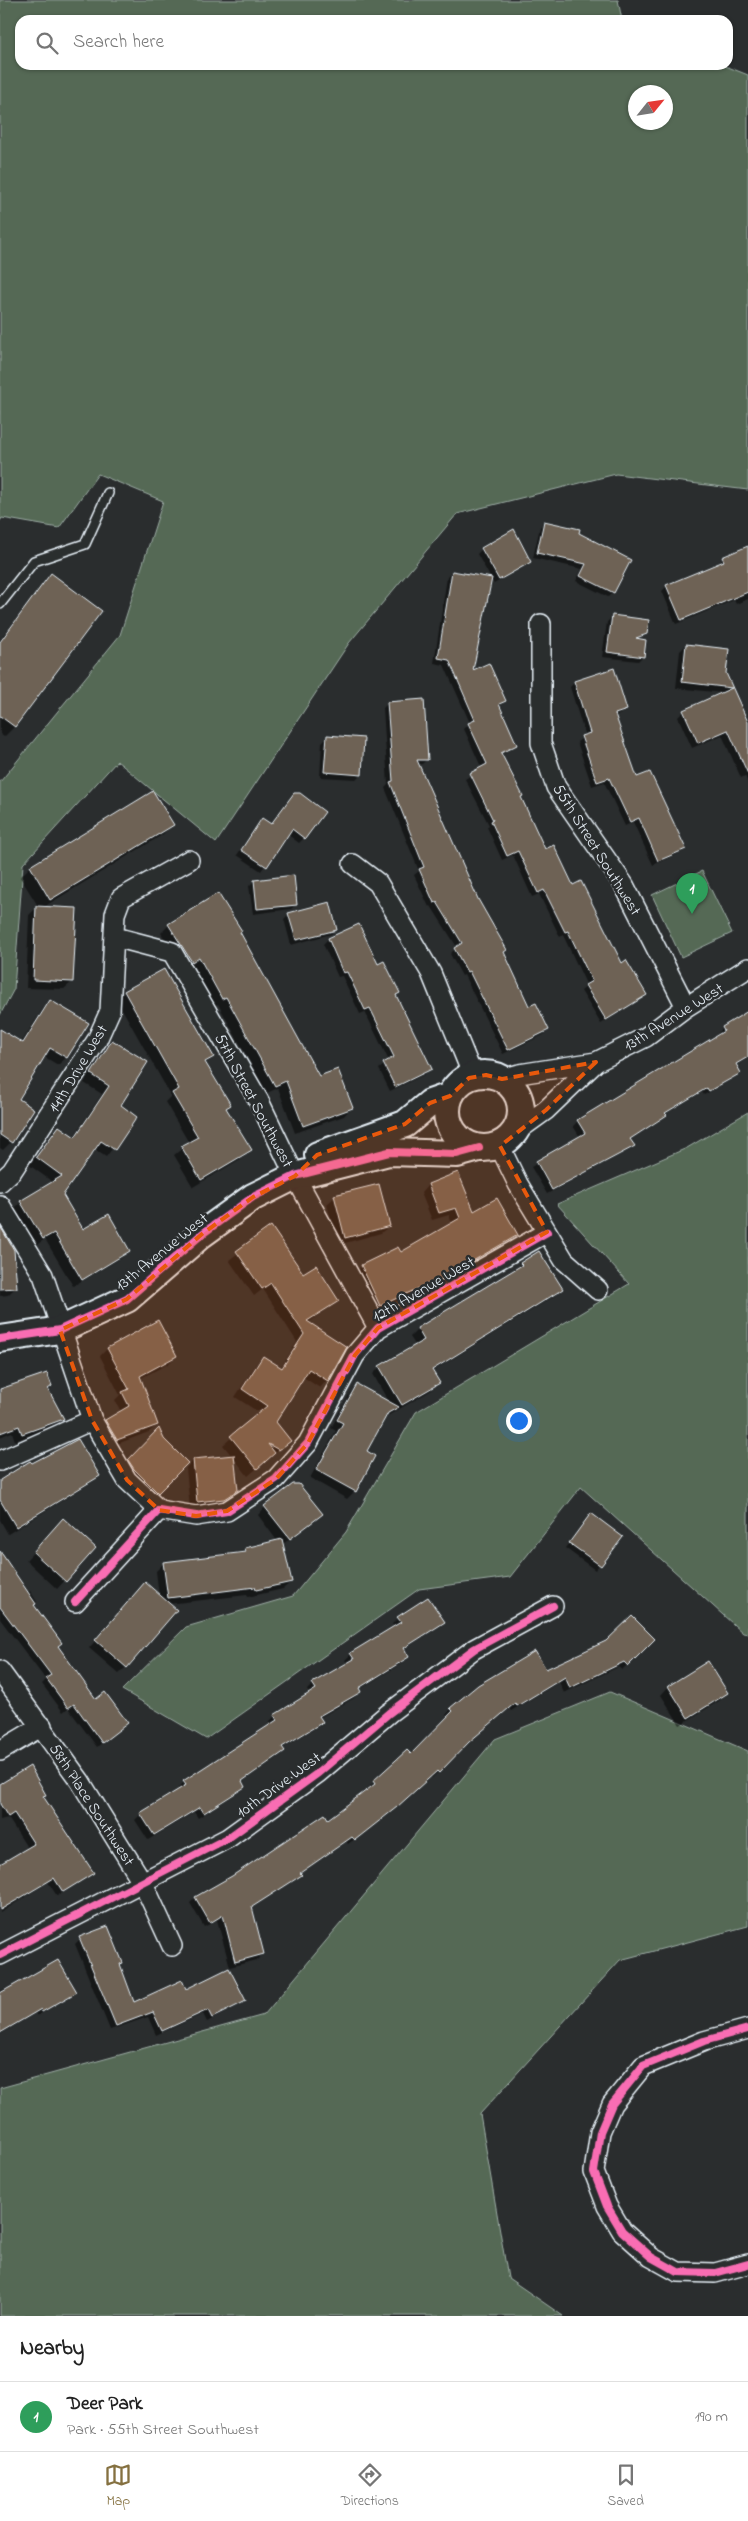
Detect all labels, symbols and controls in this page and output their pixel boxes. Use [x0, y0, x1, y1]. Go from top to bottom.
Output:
search box [15, 15, 733, 70]
icon: search [33, 29, 61, 57]
text: Search here [73, 29, 164, 56]
north arrow [628, 85, 673, 130]
street label: 55th Street Southwest [546, 779, 647, 921]
pin: 1 [676, 873, 708, 914]
street label: 13th Avenue West [620, 977, 729, 1058]
street label: 14th Drive West [43, 1020, 115, 1118]
street label: 57th Street Southwest [208, 1030, 299, 1173]
street label: 13th Avenue West [111, 1207, 214, 1298]
street label: 12th Avenue West [368, 1250, 480, 1329]
your location [506, 1408, 532, 1434]
street label: 58th Place Southwest [43, 1739, 140, 1872]
street label: 10th Drive West [232, 1746, 327, 1825]
text: Nearby [20, 2334, 84, 2364]
text: Deer Park [67, 2391, 143, 2418]
text: 1 [33, 2405, 39, 2429]
text: 190 m [695, 2405, 728, 2429]
text: Park · 55th Street Southwest [67, 2418, 259, 2442]
tab: Map [104, 2461, 132, 2512]
tab: Directions [341, 2461, 399, 2512]
tab: Saved [607, 2461, 644, 2512]

